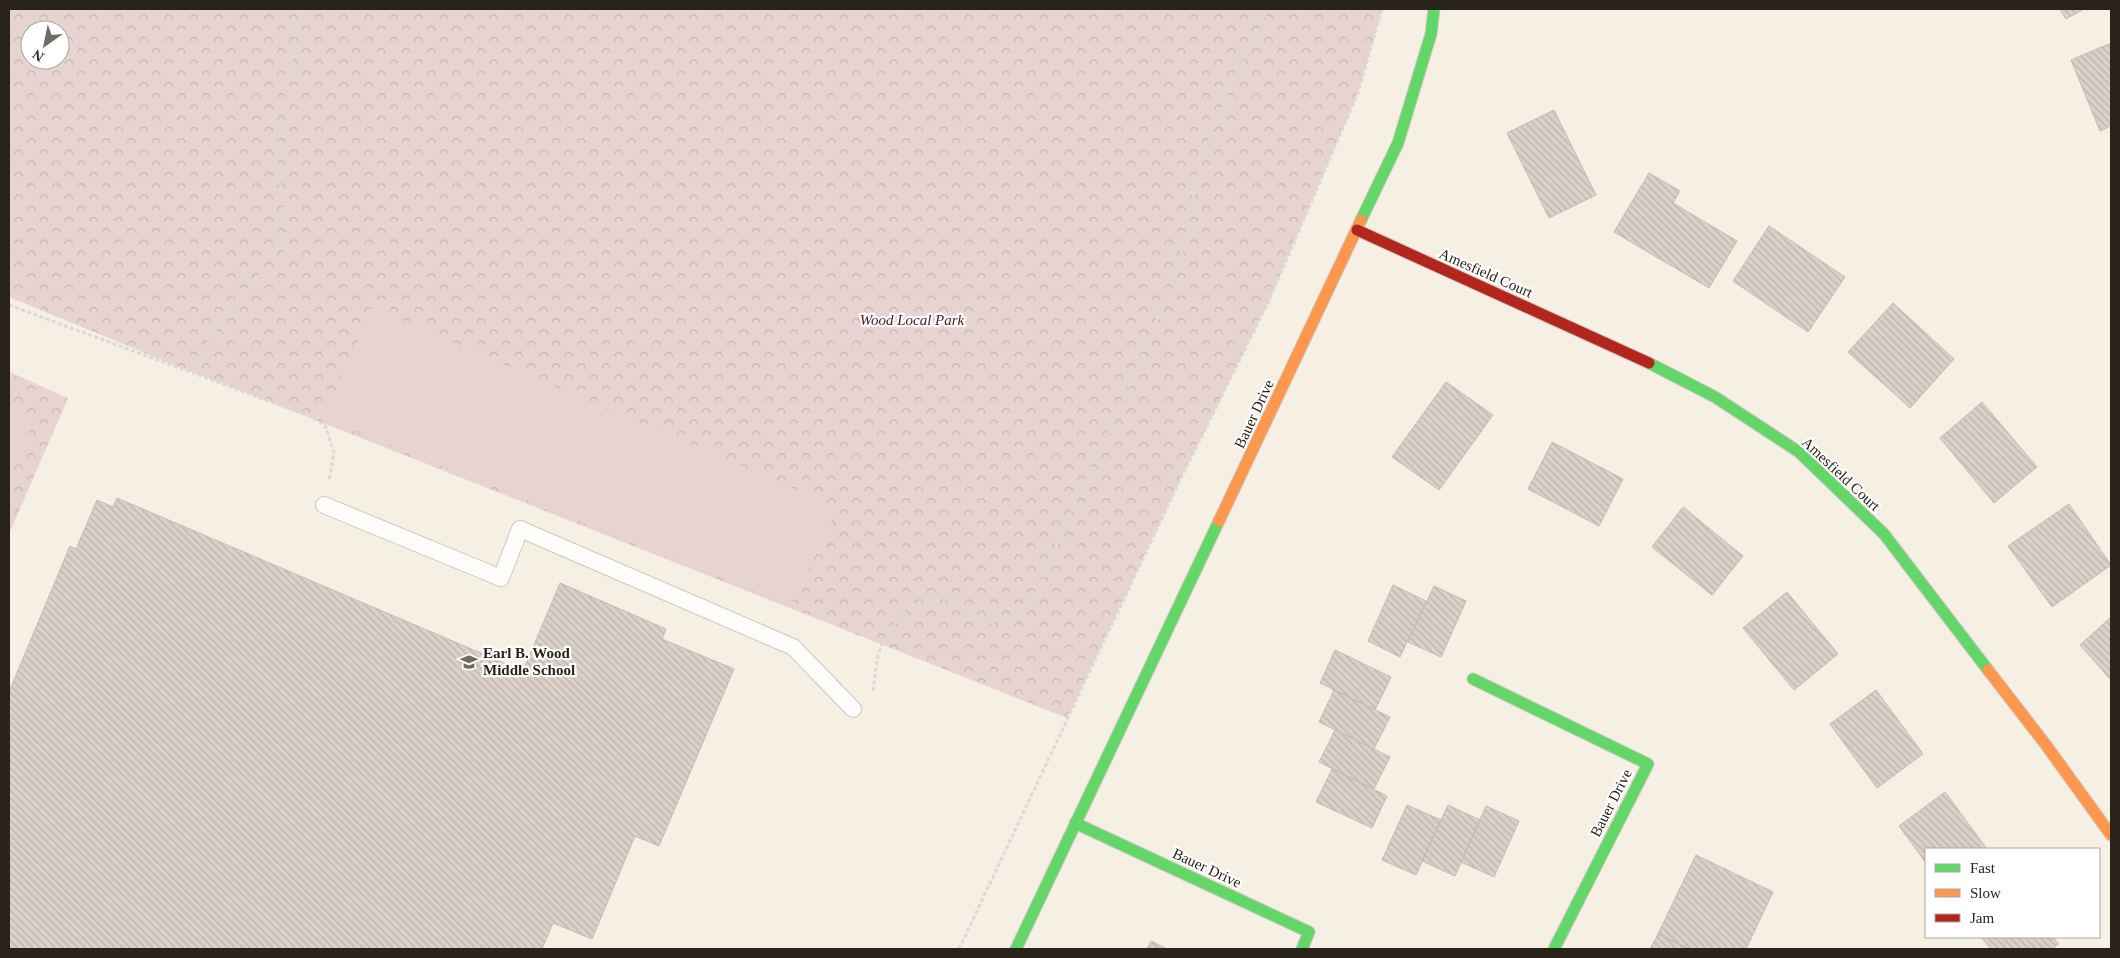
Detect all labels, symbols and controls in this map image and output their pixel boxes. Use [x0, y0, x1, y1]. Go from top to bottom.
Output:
north arrow [20, 20, 70, 70]
text: N [30, 46, 47, 65]
street label: Amesfield Court [1437, 245, 1536, 301]
park label: Wood Local Park [860, 312, 965, 328]
street label: Bauer Drive [1231, 377, 1277, 451]
street label: Amesfield Court [1799, 434, 1884, 515]
place label: Earl B. Wood Middle School [483, 645, 575, 678]
school or university icon: Earl B. Wood Middle School [459, 652, 479, 672]
street label: Bauer Drive [1587, 766, 1635, 839]
street label: Bauer Drive [1170, 845, 1244, 891]
legend [1925, 848, 2100, 938]
text: Fast [1970, 860, 1996, 876]
text: Slow [1970, 885, 2001, 901]
text: Jam [1970, 910, 1994, 926]

